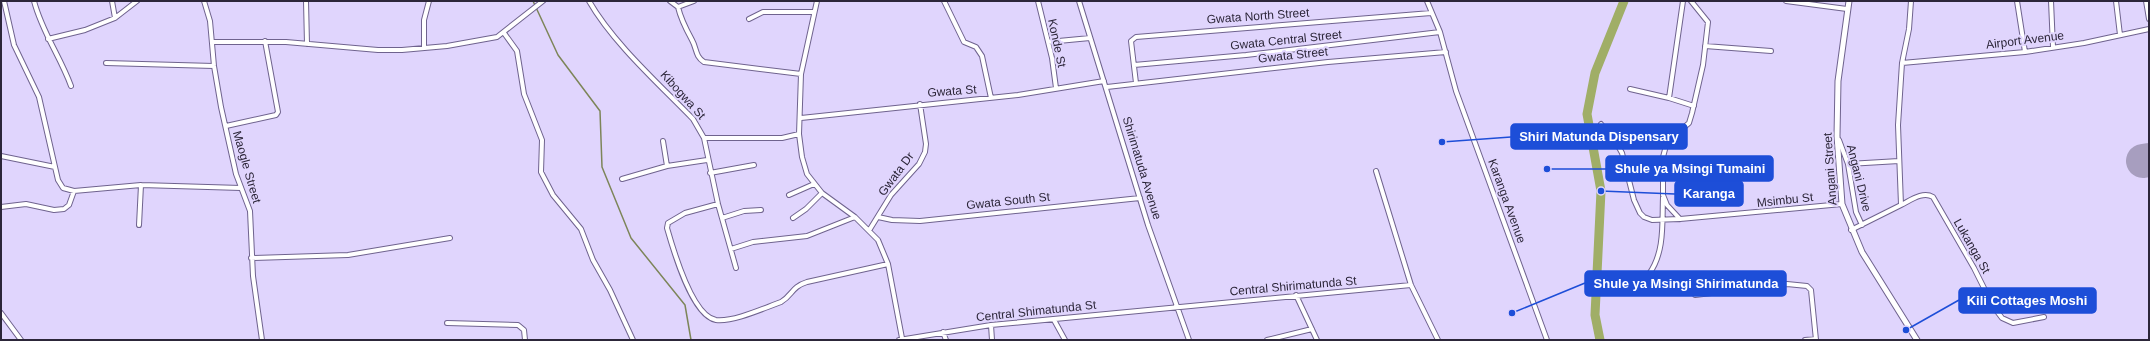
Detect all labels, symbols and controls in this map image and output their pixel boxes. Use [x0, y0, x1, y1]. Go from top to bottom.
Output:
street label: Gwata North Street [1206, 5, 1310, 27]
street label: Konde St [1045, 17, 1069, 69]
street label: Gwata Central Street [1230, 27, 1343, 53]
street label: Airport Avenue [1985, 28, 2065, 52]
street label: Gwata Street [1257, 44, 1329, 66]
street label: Kibogwa St [657, 68, 709, 123]
street label: Gwata St [927, 82, 978, 100]
street label: Shirimatuda Avenue [1120, 115, 1164, 222]
callout: Shiri Matunda Dispensary [1511, 124, 1687, 149]
street label: Maogle Street [230, 129, 264, 205]
text: Shiri Matunda Dispensary [1519, 129, 1680, 144]
street label: Angani Street [1820, 132, 1840, 206]
street label: Angani Drive [1844, 143, 1874, 213]
street label: Gwata Dr [875, 150, 917, 198]
callout: Shule ya Msingi Tumaini [1606, 156, 1773, 181]
street label: Karanga Avenue [1485, 157, 1529, 245]
text: Shule ya Msingi Tumaini [1615, 161, 1765, 176]
callout: Karanga [1675, 181, 1743, 206]
text: Karanga [1683, 186, 1736, 201]
street label: Gwata South St [965, 190, 1051, 212]
street label: Msimbu St [1756, 190, 1815, 210]
street label: Lukanga St [1951, 216, 1994, 276]
callout: Shule ya Msingi Shirimatunda [1585, 271, 1786, 296]
street label: Central Shirimatunda St [1229, 273, 1358, 299]
text: Shule ya Msingi Shirimatunda [1594, 276, 1779, 291]
callout: Kili Cottages Moshi [1959, 288, 2096, 313]
text: Kili Cottages Moshi [1967, 293, 2087, 308]
street label: Central Shimatunda St [975, 298, 1097, 324]

